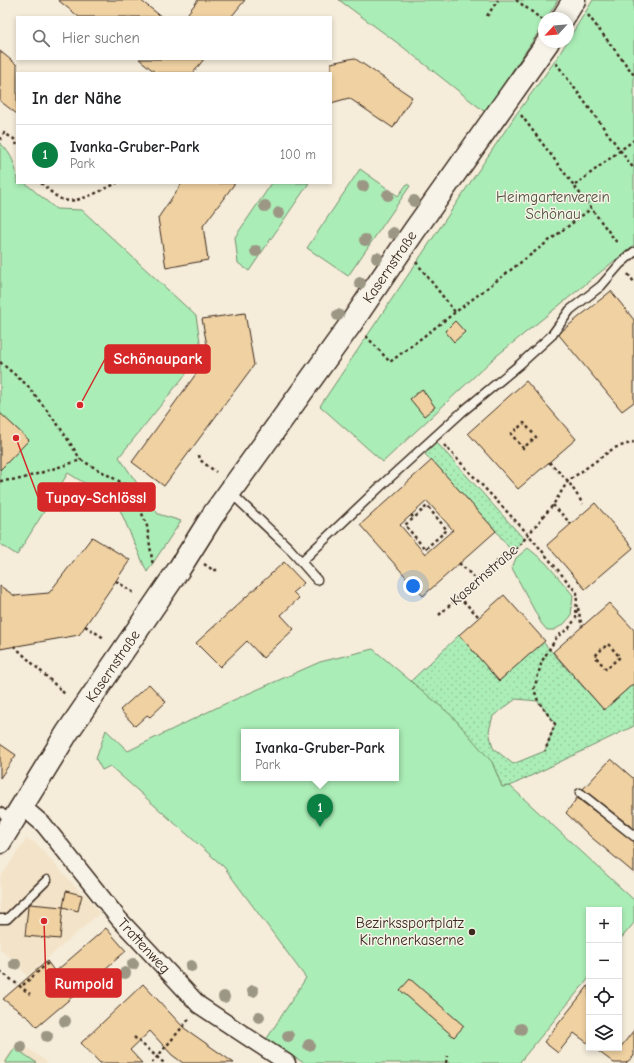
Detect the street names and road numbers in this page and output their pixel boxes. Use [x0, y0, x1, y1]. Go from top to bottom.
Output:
street label: Kasernstraße [359, 227, 421, 306]
street label: Kasernstraße [447, 541, 522, 609]
street label: Kasernstraße [82, 626, 144, 706]
street label: Trattenweg [114, 914, 174, 977]

